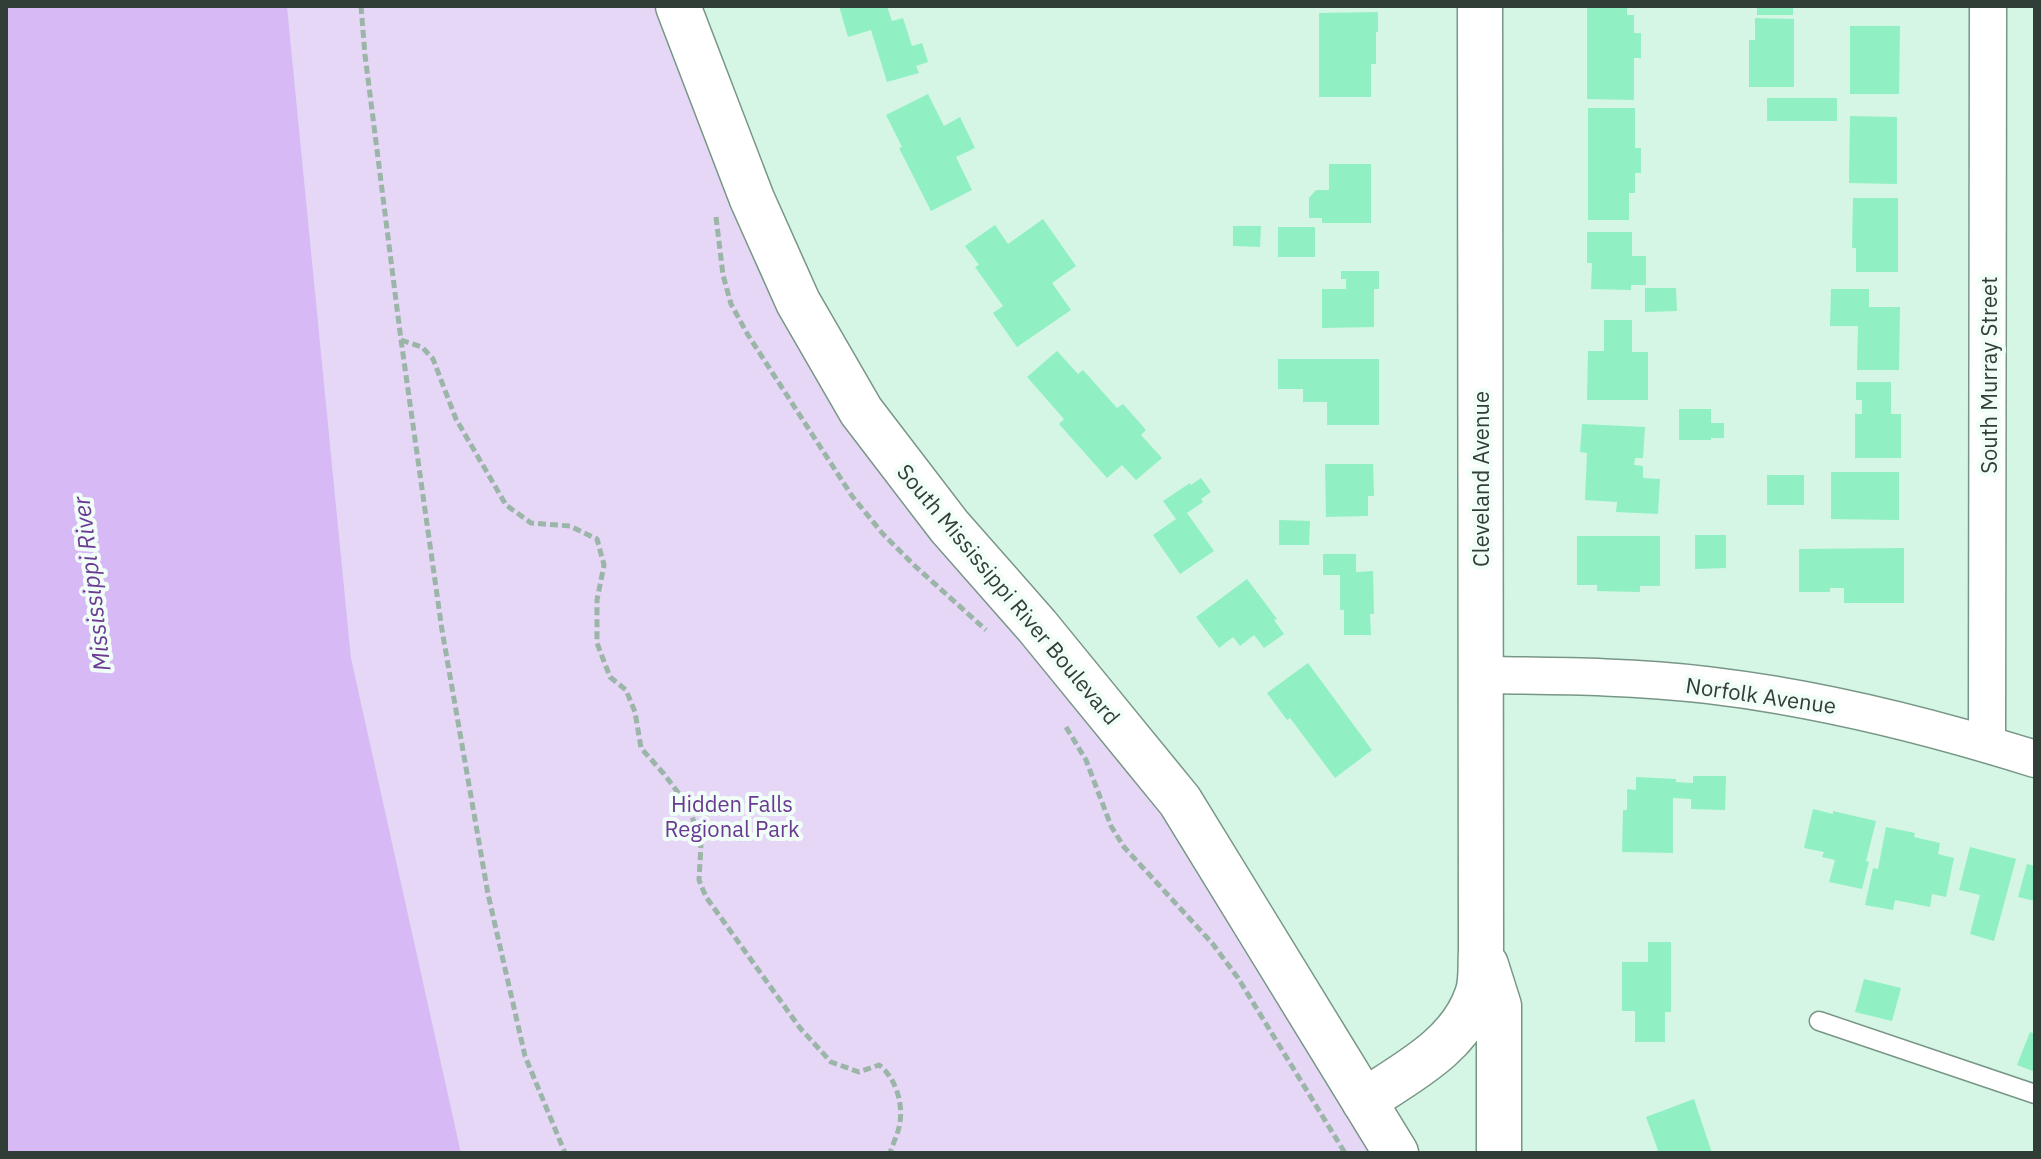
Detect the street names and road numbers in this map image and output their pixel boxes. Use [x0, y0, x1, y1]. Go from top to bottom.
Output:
street label: South Murray Street [1974, 276, 2003, 474]
street label: Cleveland Avenue [1466, 391, 1495, 567]
street label: South Mississippi River Boulevard [891, 458, 1127, 730]
street label: Norfolk Avenue [1684, 670, 1838, 720]

